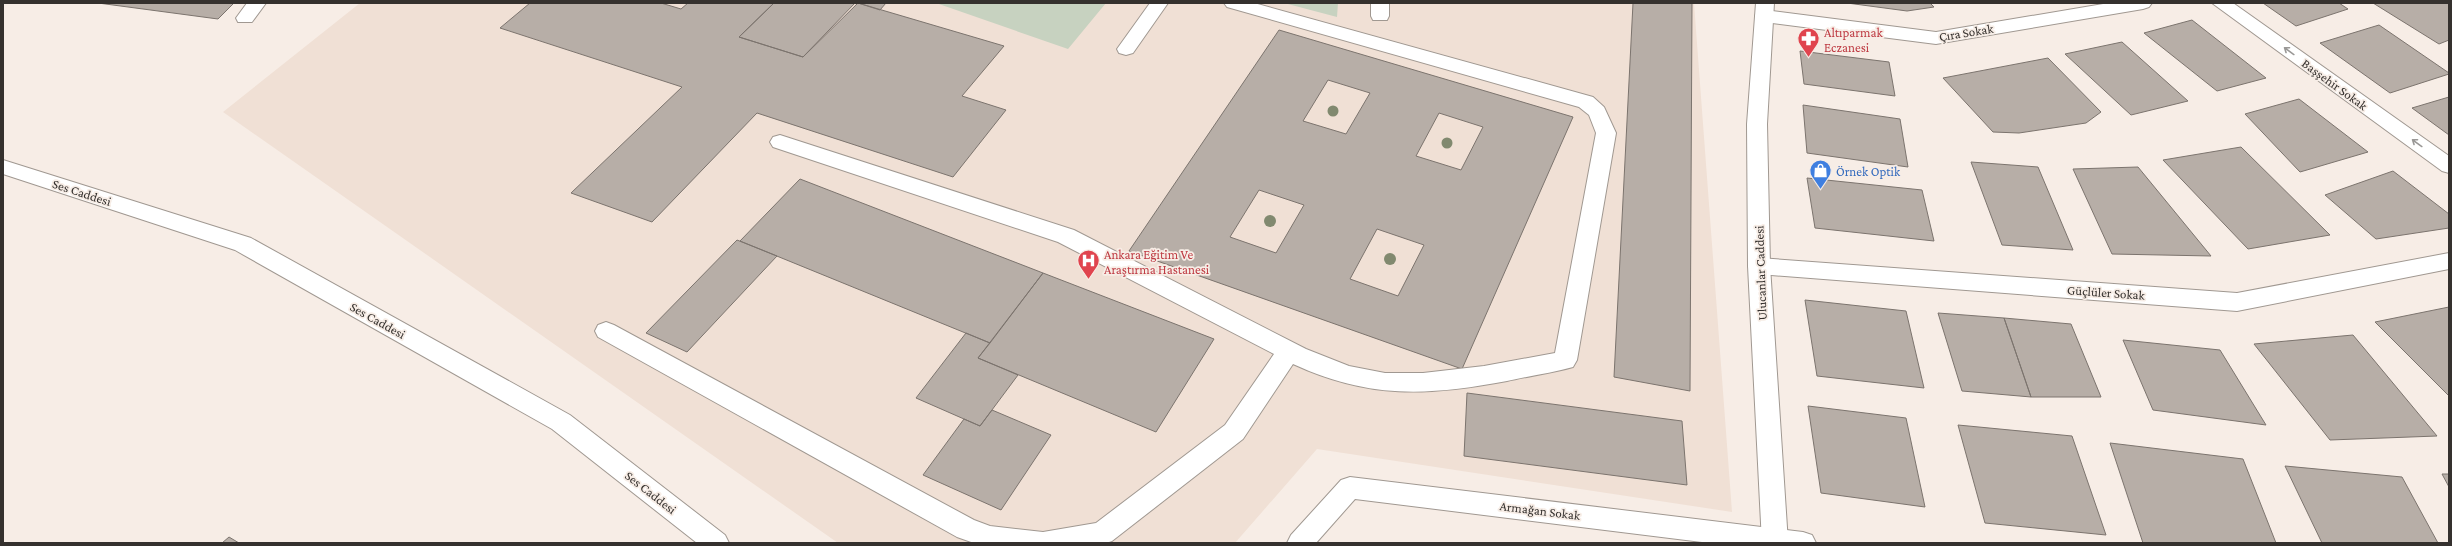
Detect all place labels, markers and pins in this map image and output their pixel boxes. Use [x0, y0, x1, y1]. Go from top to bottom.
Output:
place label: Altıparmak Eczanesi [1824, 25, 1883, 55]
pharmacy icon: Altıparmak Eczanesi [1795, 26, 1821, 59]
shop icon: Örnek Optik [1807, 158, 1833, 191]
place label: Örnek Optik [1836, 164, 1901, 179]
place label: Ankara Eğitim Ve Araştırma Hastanesi [1104, 247, 1210, 277]
hospital icon: Ankara Eğitim Ve Araştırma Hastanesi [1076, 248, 1102, 281]

